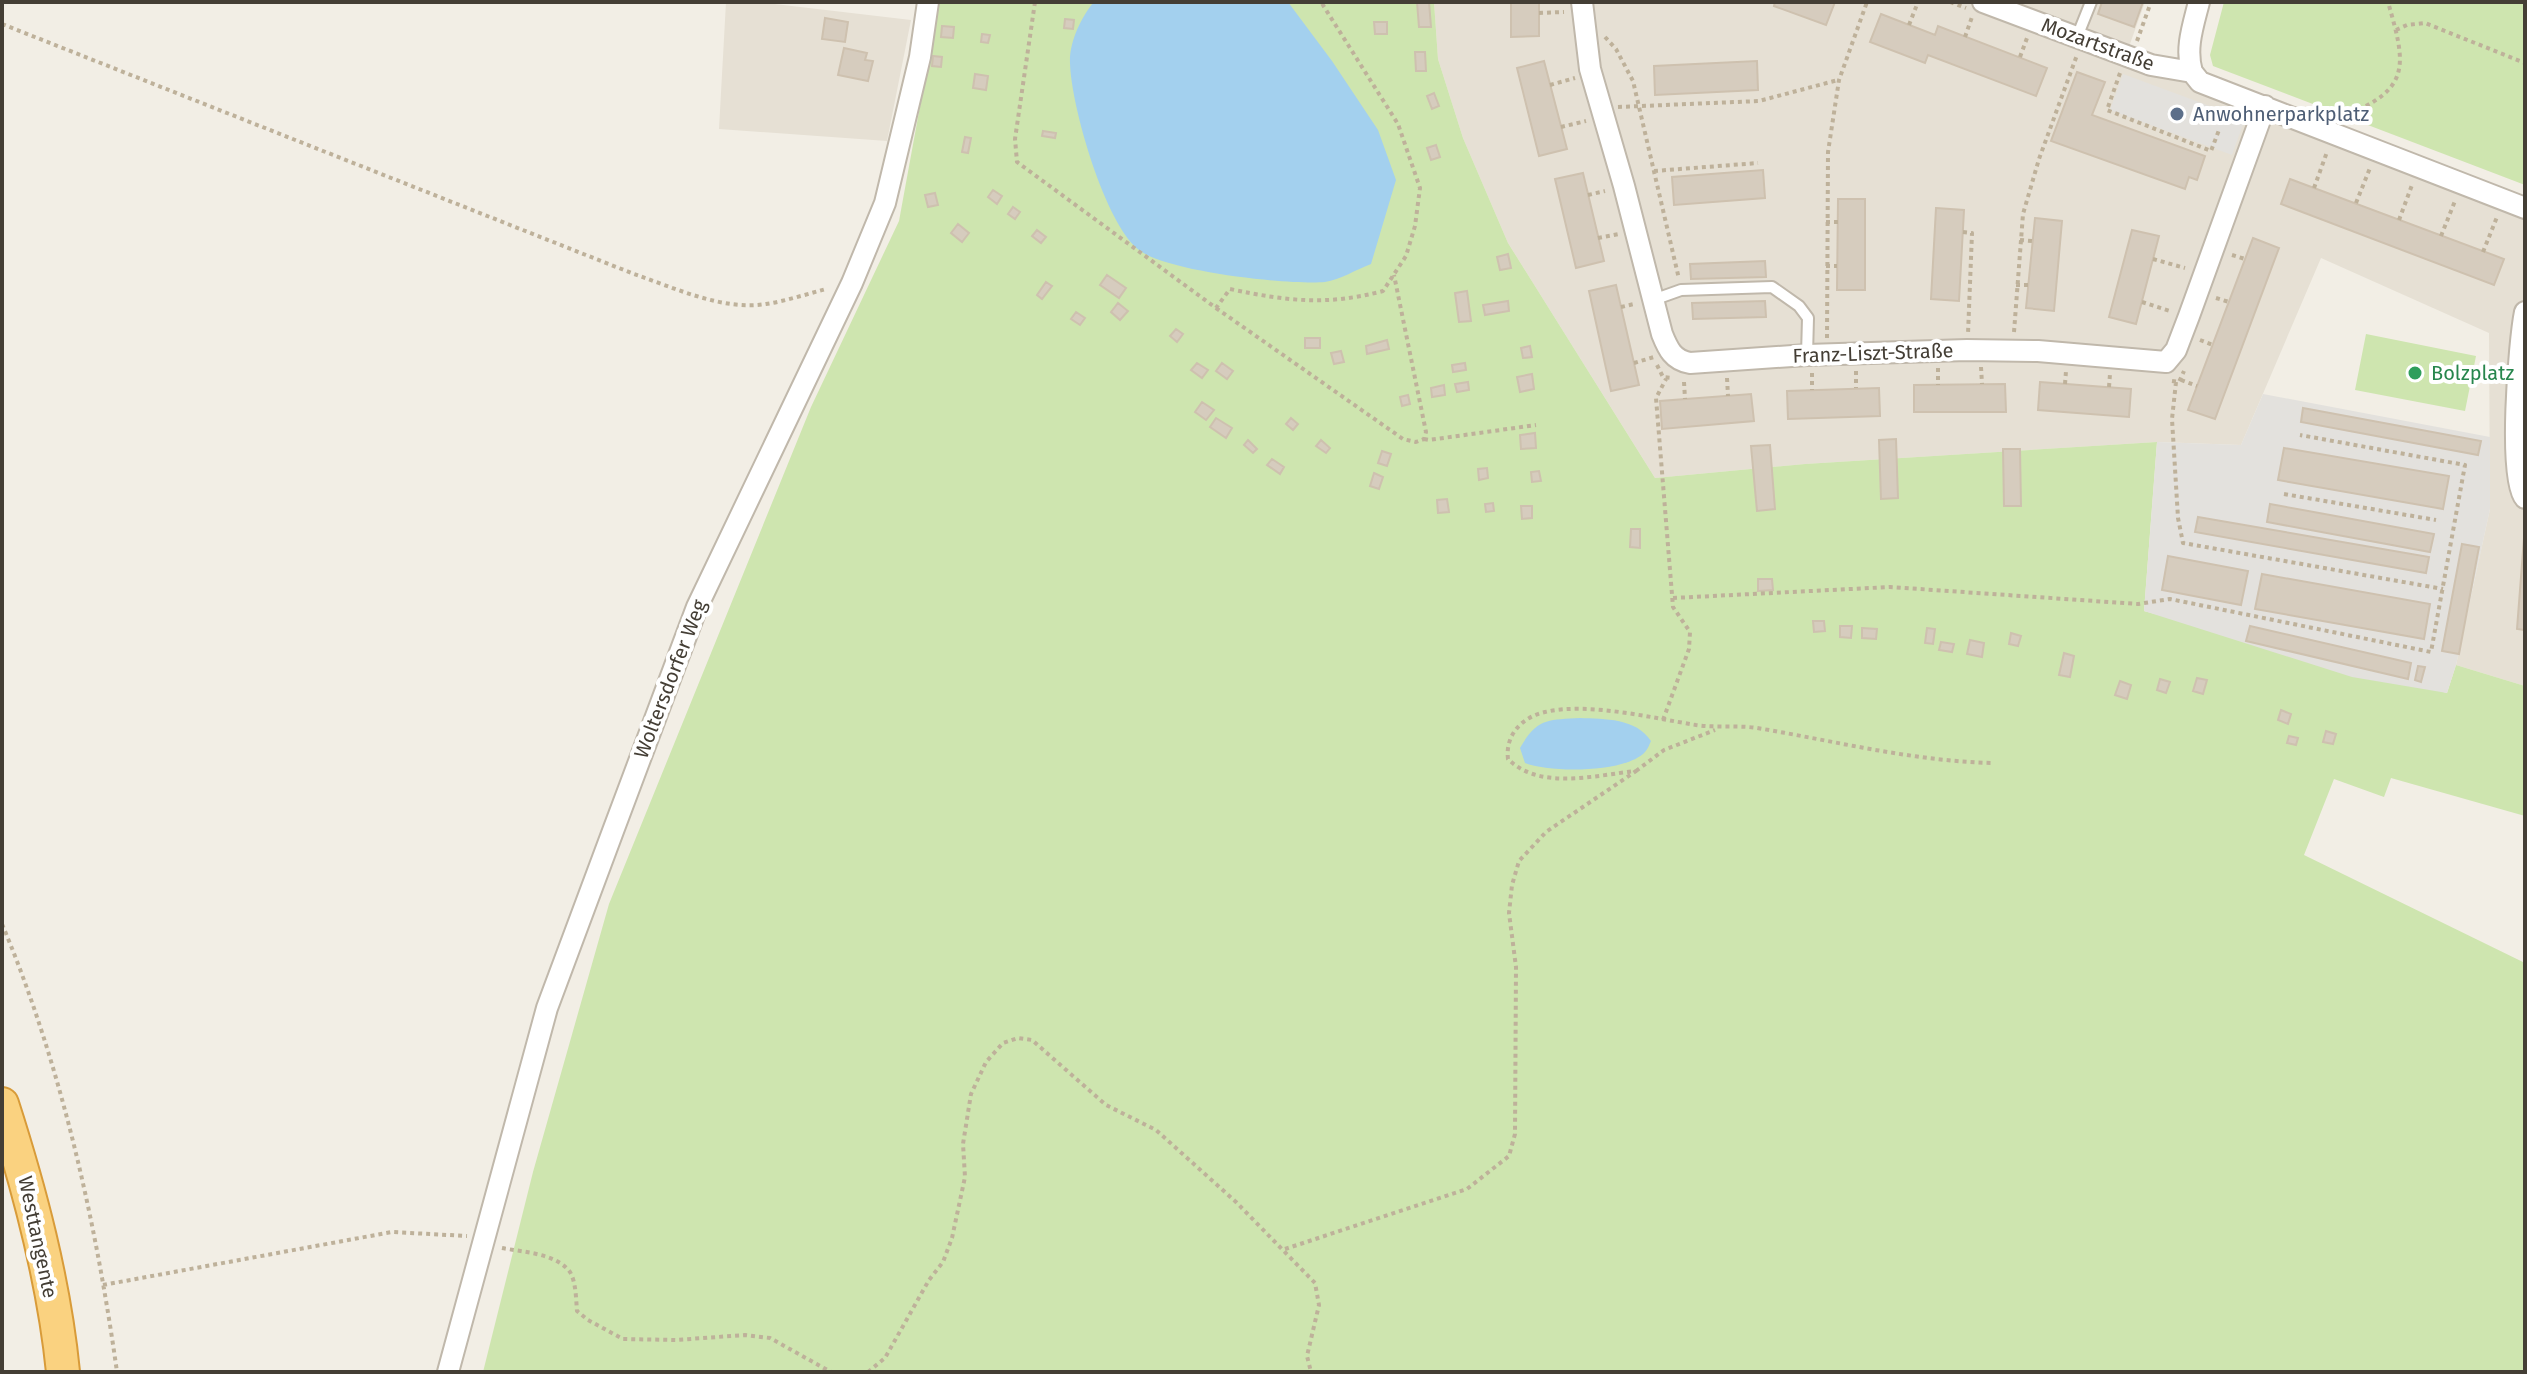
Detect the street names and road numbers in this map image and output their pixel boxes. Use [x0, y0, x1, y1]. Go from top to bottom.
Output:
street label: Mozartstraße [2038, 12, 2158, 76]
street label: Franz-Liszt-Straße [1792, 338, 1954, 368]
street label: Woltersdorfer Weg [629, 596, 711, 762]
street label: Westtangente [13, 1174, 63, 1300]

